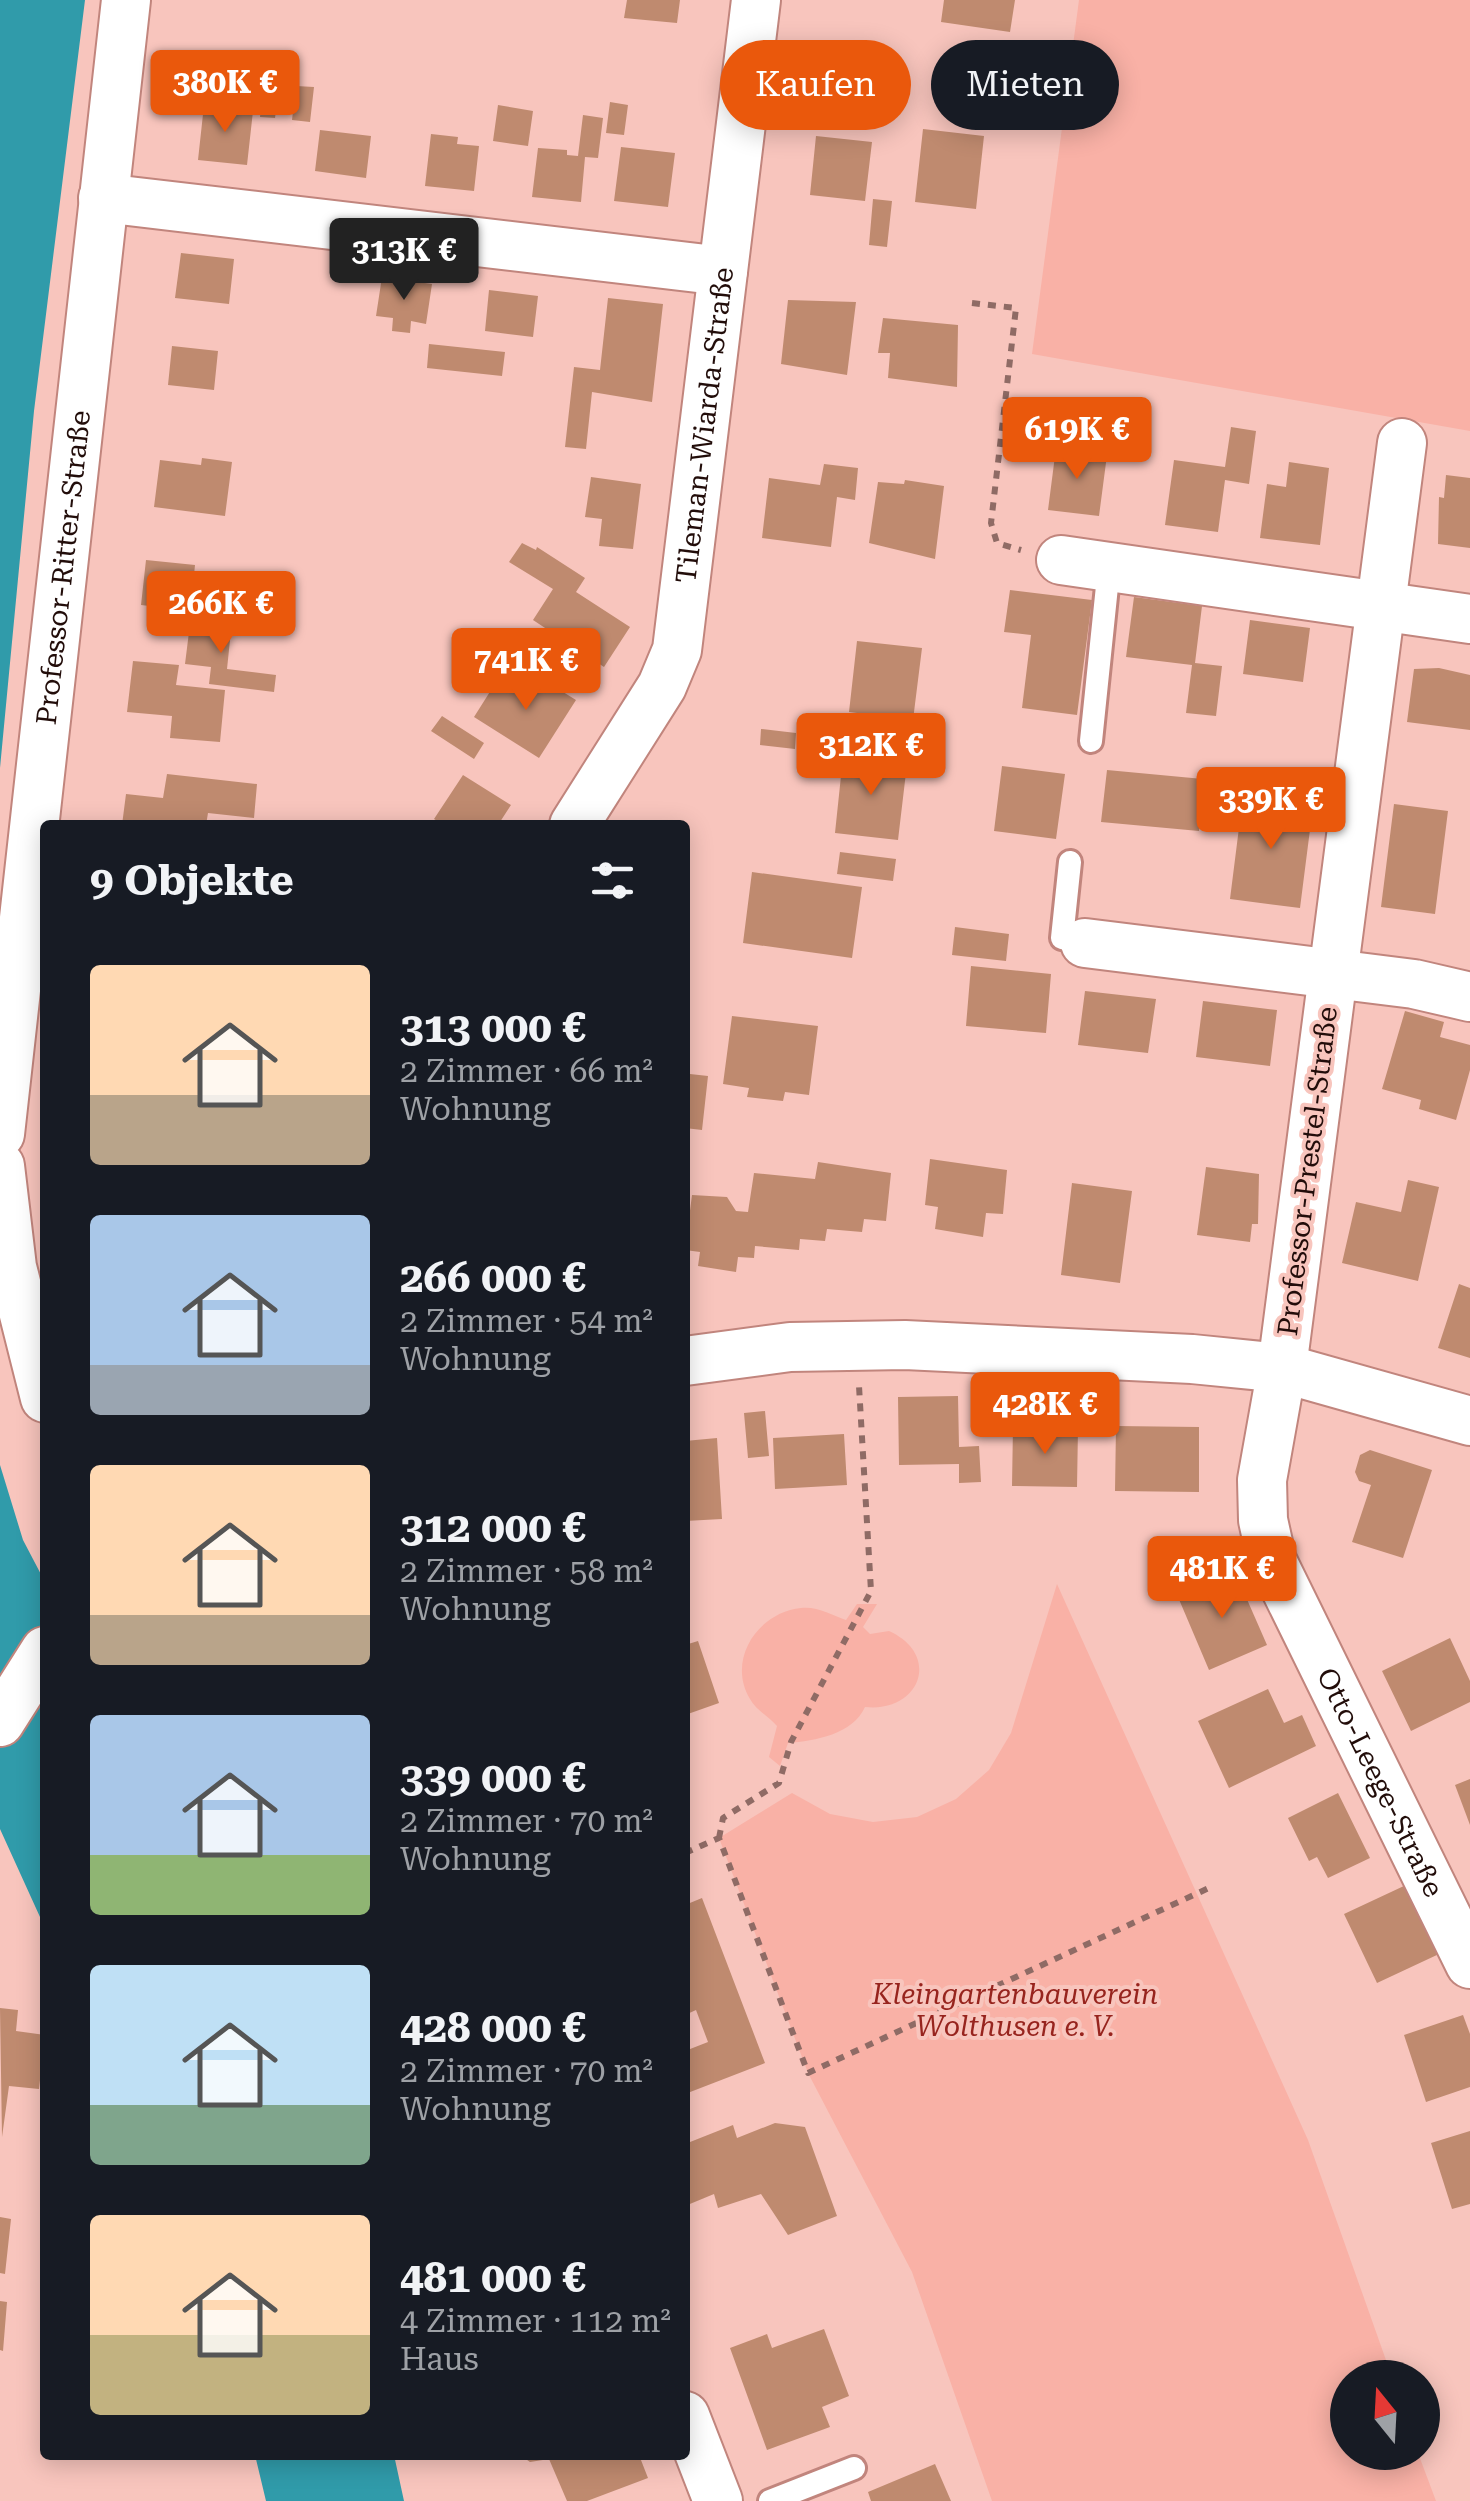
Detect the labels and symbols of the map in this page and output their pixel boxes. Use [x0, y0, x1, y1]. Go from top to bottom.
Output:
pin: 380K € [144, 50, 306, 135]
pin: 313K € [323, 218, 485, 303]
street label: Tileman-Wiarda-Straße [669, 265, 740, 585]
pin: 619K € [996, 397, 1158, 482]
street label: Professor-Ritter-Straße [30, 409, 97, 726]
pin: 266K € [140, 571, 302, 656]
pin: 741K € [445, 628, 607, 713]
pin: 312K € [790, 713, 952, 798]
pin: 339K € [1190, 767, 1352, 852]
street label: Professor-Prestel-Straße [1271, 1005, 1344, 1337]
pin: 428K € [964, 1372, 1126, 1457]
pin: 481K € [1141, 1536, 1303, 1621]
street label: Otto-Leege-Straße [1310, 1662, 1450, 1902]
park label: Kleingartenbauverein Wolthusen e. V. [871, 1978, 1158, 2043]
north arrow [1330, 2360, 1440, 2470]

